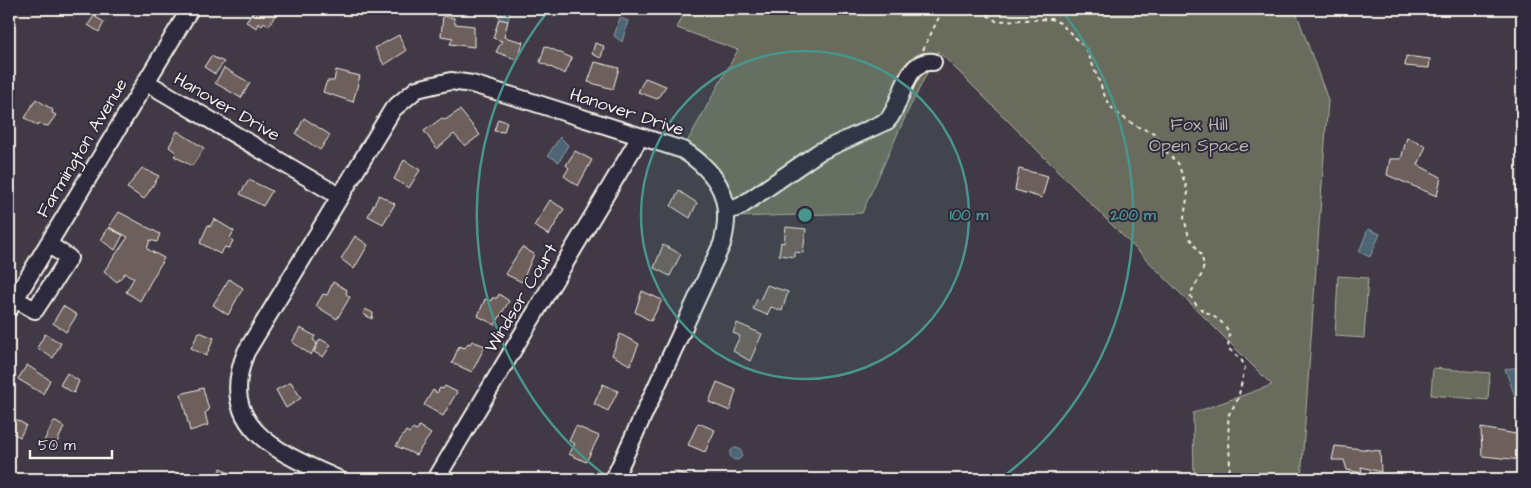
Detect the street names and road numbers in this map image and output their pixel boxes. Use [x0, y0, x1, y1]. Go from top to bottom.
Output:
street label: Hanover Drive [169, 66, 285, 148]
street label: Farmington Avenue [30, 73, 135, 223]
street label: Hanover Drive [567, 82, 688, 142]
street label: Windsor Court [479, 238, 564, 357]

